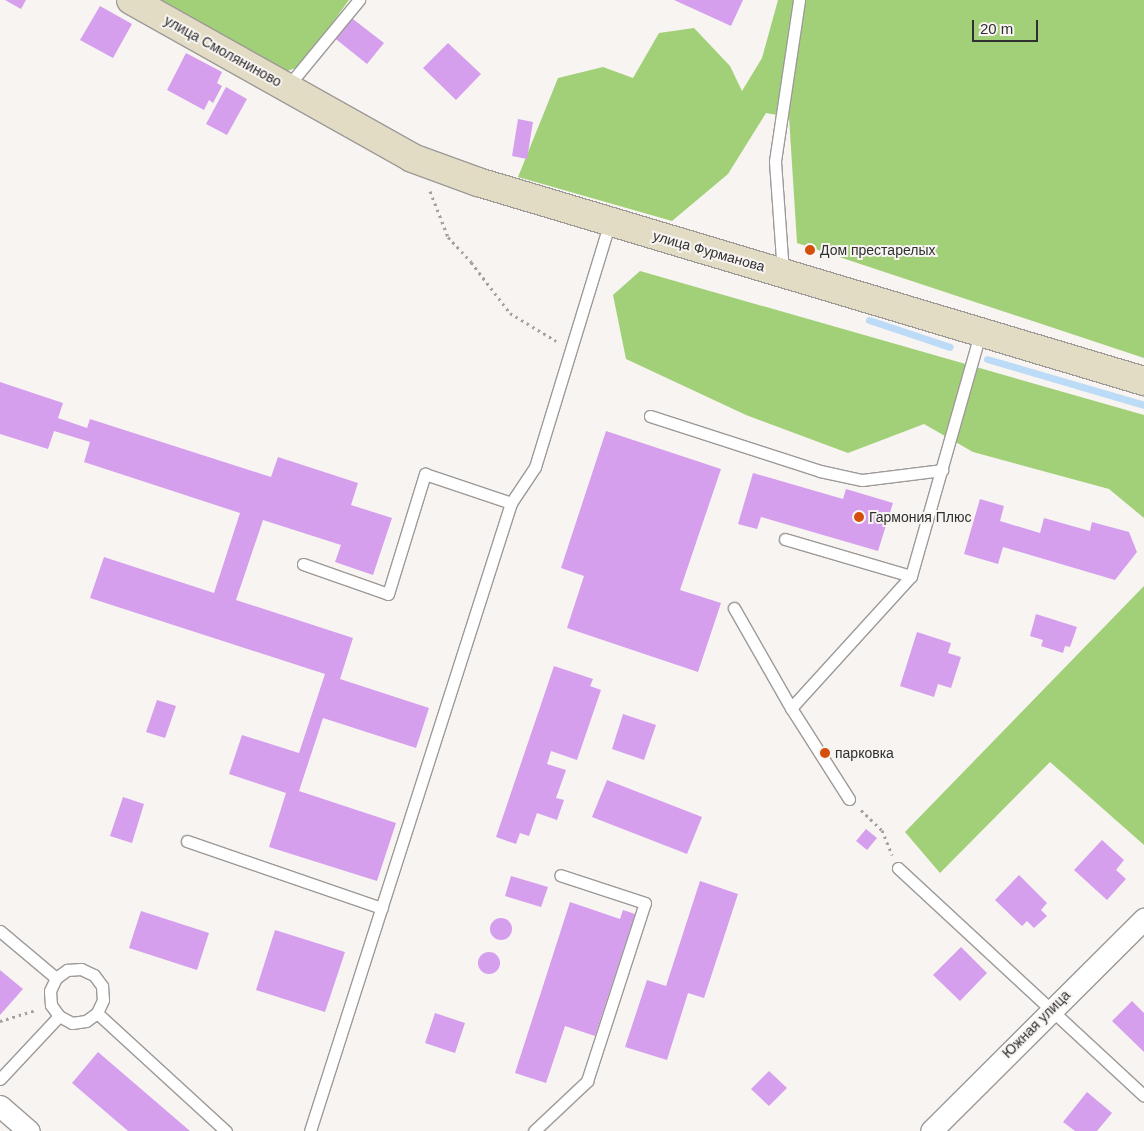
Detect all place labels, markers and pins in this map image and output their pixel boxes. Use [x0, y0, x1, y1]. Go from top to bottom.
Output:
place label: Дом престарелых [820, 242, 935, 258]
marker: Дом престарелых [804, 244, 816, 256]
place label: Гармония Плюс [869, 509, 972, 525]
marker: Гармония Плюс [853, 511, 865, 523]
place label: парковка [835, 745, 894, 761]
marker: парковка [819, 747, 831, 759]

